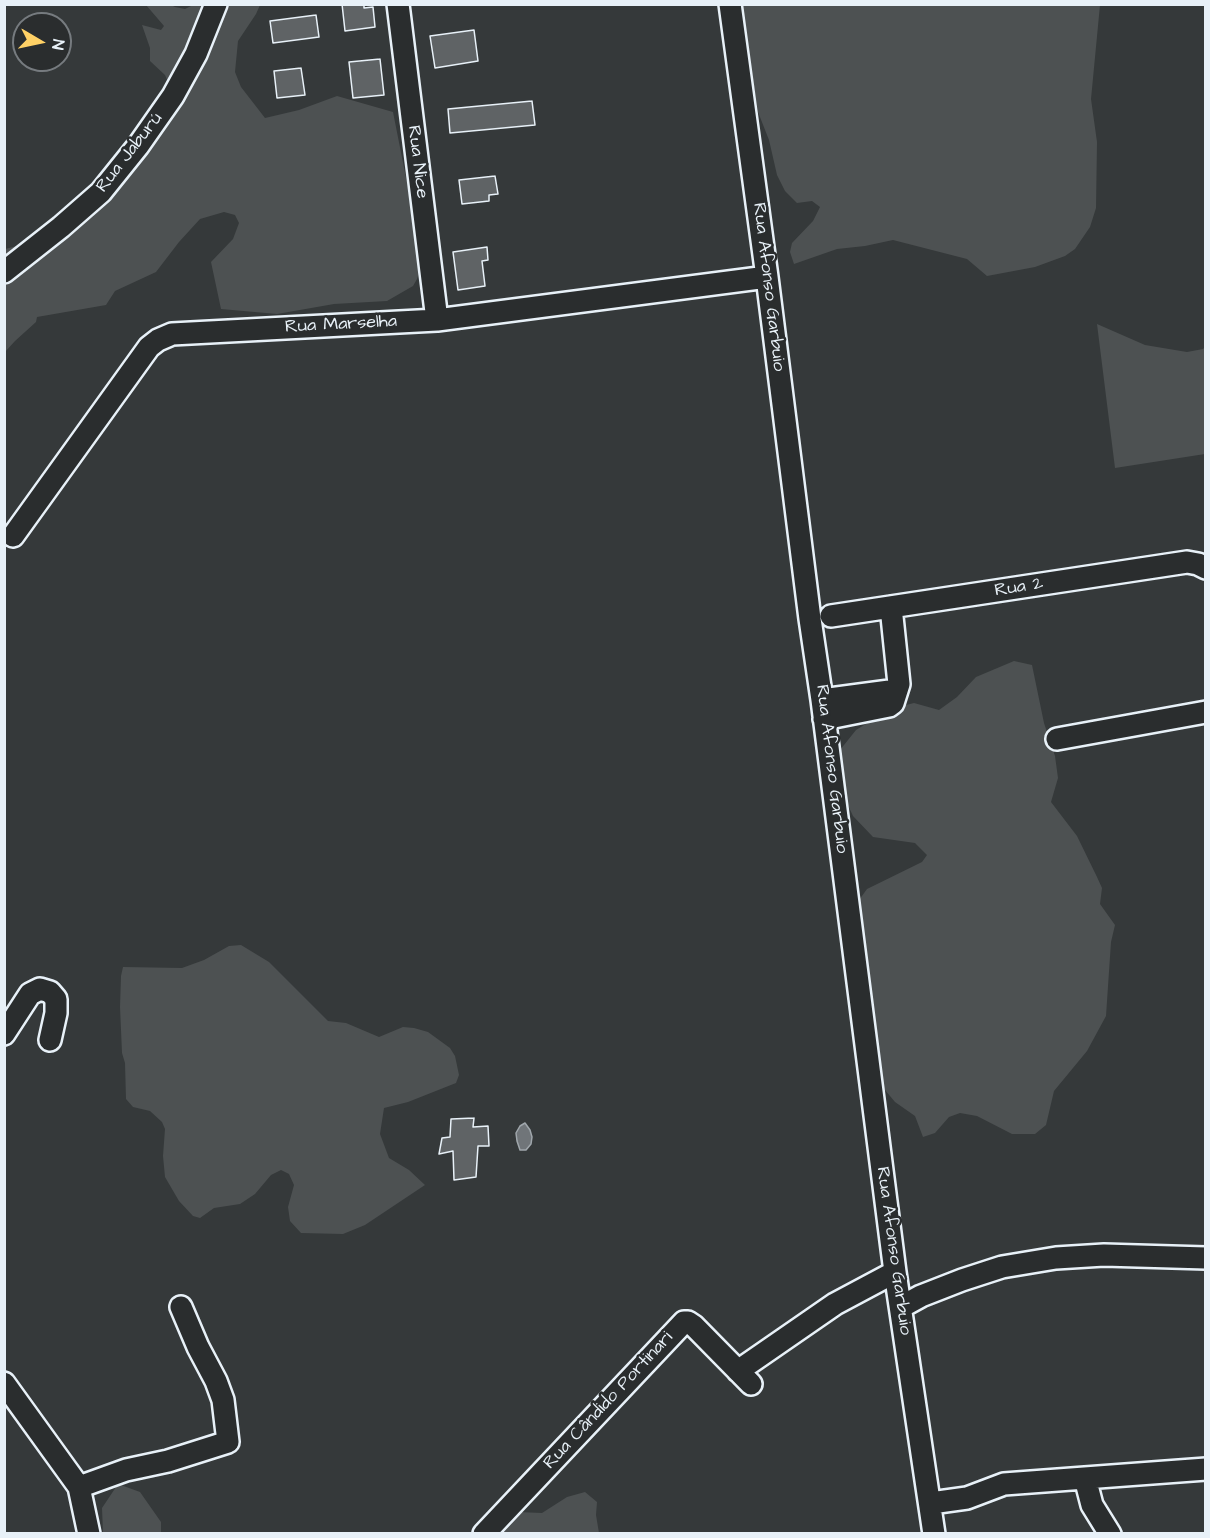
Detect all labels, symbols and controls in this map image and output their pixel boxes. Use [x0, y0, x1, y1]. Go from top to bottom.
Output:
north arrow [12, 12, 72, 72]
text: N [46, 38, 69, 51]
street label: Rua Jaburú [92, 109, 168, 197]
street label: Rua Nice [402, 124, 432, 200]
street label: Rua Afonso Garbuio [747, 201, 789, 373]
street label: Rua Marselha [285, 311, 397, 339]
street label: Rua 2 [993, 574, 1045, 602]
street label: Rua Afonso Garbuio [810, 683, 852, 855]
street label: Rua Afonso Garbuio [870, 1165, 916, 1337]
street label: Rua Cândido Portinari [540, 1328, 678, 1474]

